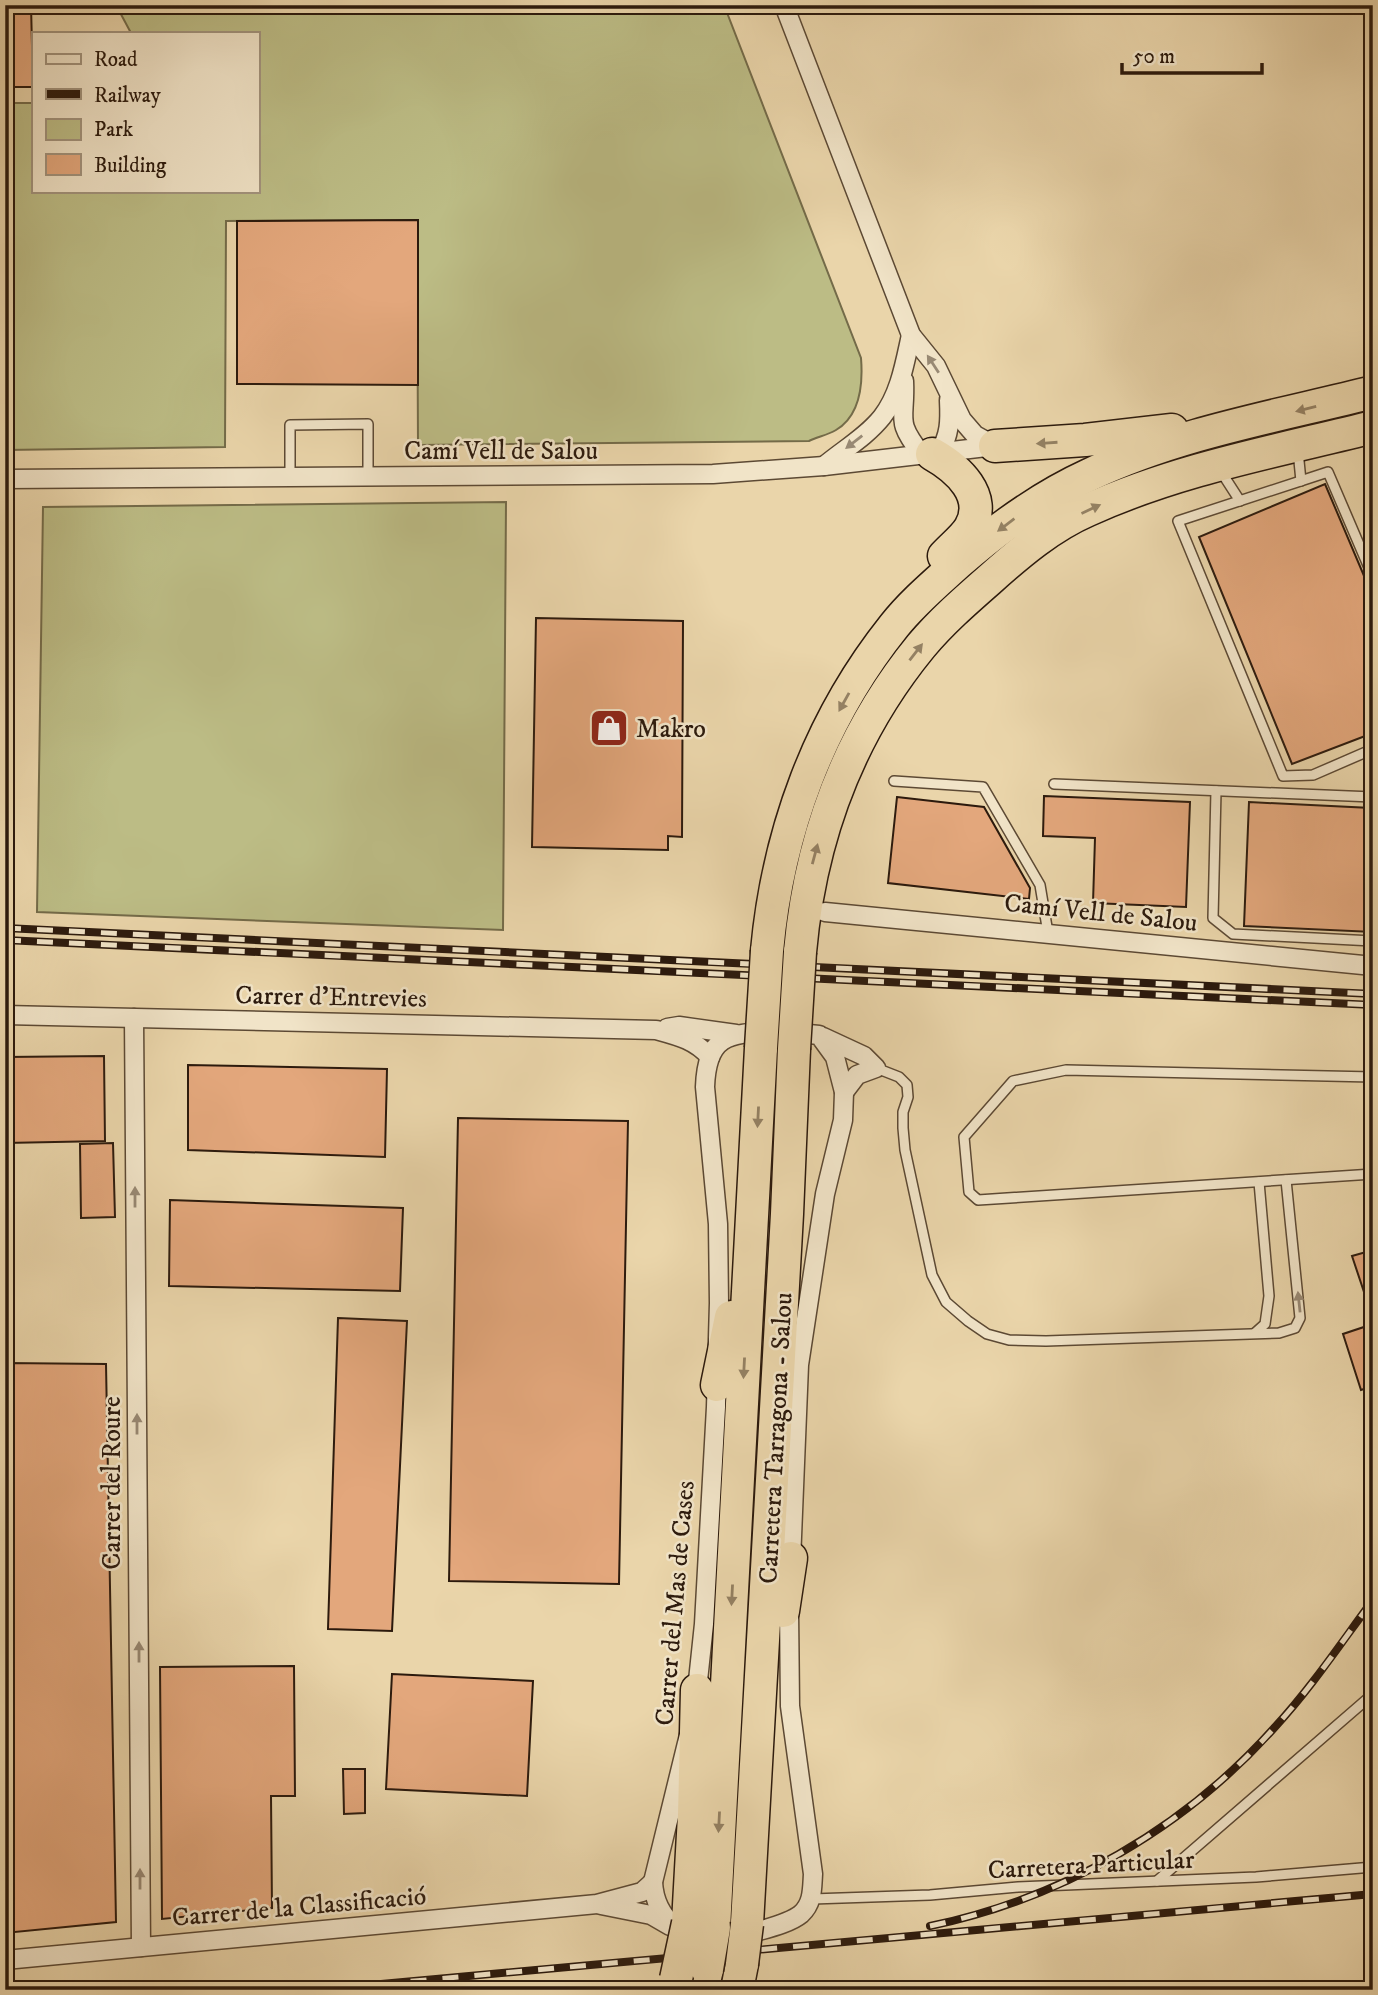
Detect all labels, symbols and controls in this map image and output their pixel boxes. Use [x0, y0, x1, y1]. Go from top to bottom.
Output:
legend [32, 32, 259, 192]
scale bar [1122, 32, 1262, 76]
text: 50 m [1133, 44, 1175, 70]
text: Road [94, 47, 138, 73]
text: Railway [94, 83, 162, 109]
text: Park [94, 117, 134, 143]
text: Building [94, 153, 167, 179]
one-way arrow [926, 355, 940, 373]
one-way arrow [1295, 403, 1317, 414]
one-way arrow [846, 434, 864, 449]
street label: Camí Vell de Salou [404, 435, 598, 468]
one-way arrow [1035, 438, 1057, 449]
one-way arrow [1081, 503, 1101, 515]
one-way arrow [997, 518, 1015, 533]
one-way arrow [909, 644, 924, 662]
one-way arrow [838, 692, 850, 711]
shop icon: Makro [588, 707, 630, 749]
place label: Makro [636, 713, 706, 746]
one-way arrow [810, 843, 821, 865]
street label: Camí Vell de Salou [1003, 887, 1199, 940]
street label: Carrer d'Entrevies [235, 979, 427, 1016]
one-way arrow [752, 1106, 763, 1128]
one-way arrow [129, 1185, 141, 1207]
one-way arrow [1293, 1290, 1304, 1312]
street label: Carretera Tarragona - Salou [752, 1291, 801, 1585]
one-way arrow [739, 1357, 750, 1379]
street label: Carrer del Roure [96, 1396, 129, 1570]
one-way arrow [131, 1413, 143, 1435]
street label: Carrer del Mas de Cases [648, 1479, 703, 1727]
one-way arrow [726, 1585, 737, 1607]
one-way arrow [133, 1640, 145, 1662]
one-way arrow [714, 1812, 725, 1834]
street label: Carretera Particular [987, 1844, 1196, 1887]
one-way arrow [134, 1868, 146, 1890]
street label: Carrer de la Classificació [171, 1880, 428, 1935]

